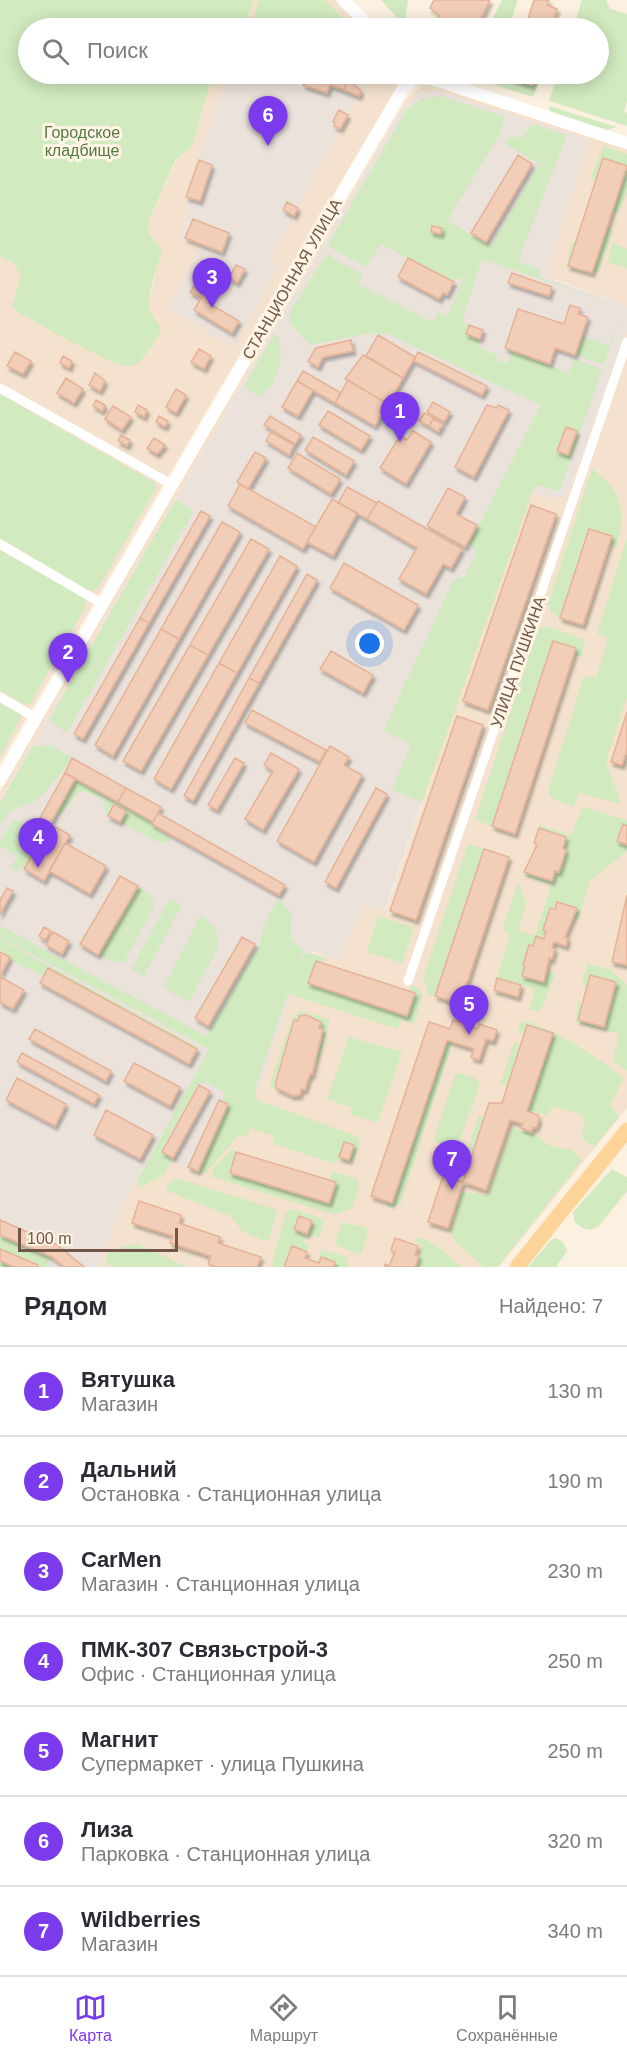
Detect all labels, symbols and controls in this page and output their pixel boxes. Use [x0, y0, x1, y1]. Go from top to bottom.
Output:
search box [18, 18, 609, 84]
icon: search [39, 35, 72, 68]
text: Поиск [87, 38, 148, 63]
pin: 6 [248, 96, 288, 146]
park label: Городское кладбище [44, 124, 120, 159]
street label: СТАНЦИОННАЯ УЛИЦА [239, 196, 345, 362]
pin: 3 [192, 258, 232, 308]
pin: 1 [380, 392, 420, 442]
street label: УЛИЦА ПУШКИНА [488, 594, 549, 730]
your location [355, 629, 384, 658]
pin: 2 [48, 634, 88, 683]
pin: 4 [18, 818, 57, 868]
pin: 5 [450, 986, 488, 1035]
pin: 7 [432, 1140, 472, 1190]
scale bar [18, 1225, 178, 1252]
text: 100 m [27, 1230, 71, 1247]
text: Рядом [24, 1291, 107, 1321]
text: Найдено: 7 [499, 1295, 603, 1317]
text: Вятушка [81, 1367, 175, 1392]
text: 1 [38, 1380, 49, 1402]
text: 130 m [547, 1380, 603, 1402]
text: Магазин [81, 1393, 158, 1415]
text: Дальний [81, 1457, 177, 1482]
text: 2 [38, 1470, 49, 1492]
text: 190 m [547, 1470, 603, 1492]
text: Остановка · Станционная улица [81, 1483, 381, 1505]
text: CarMen [81, 1547, 162, 1572]
text: 3 [38, 1560, 49, 1582]
text: 230 m [547, 1560, 603, 1582]
text: Магазин · Станционная улица [81, 1573, 360, 1595]
text: ПМК-307 Связьстрой-3 [81, 1637, 328, 1662]
text: 4 [38, 1650, 49, 1672]
text: 250 m [547, 1650, 603, 1672]
text: Офис · Станционная улица [81, 1663, 336, 1685]
text: Магнит [81, 1727, 159, 1752]
text: 5 [38, 1740, 49, 1762]
text: 250 m [547, 1740, 603, 1762]
text: Супермаркет · улица Пушкина [81, 1753, 364, 1775]
text: Лиза [81, 1817, 133, 1842]
text: 6 [38, 1830, 49, 1852]
text: 320 m [547, 1830, 603, 1852]
text: Парковка · Станционная улица [81, 1843, 370, 1865]
text: Wildberries [81, 1907, 201, 1932]
text: 7 [38, 1920, 49, 1942]
text: 340 m [547, 1920, 603, 1942]
text: Магазин [81, 1933, 158, 1955]
tab: Карта [69, 1991, 112, 2045]
tab: Маршрут [250, 1991, 318, 2045]
tab: Сохранённые [456, 1991, 558, 2045]

